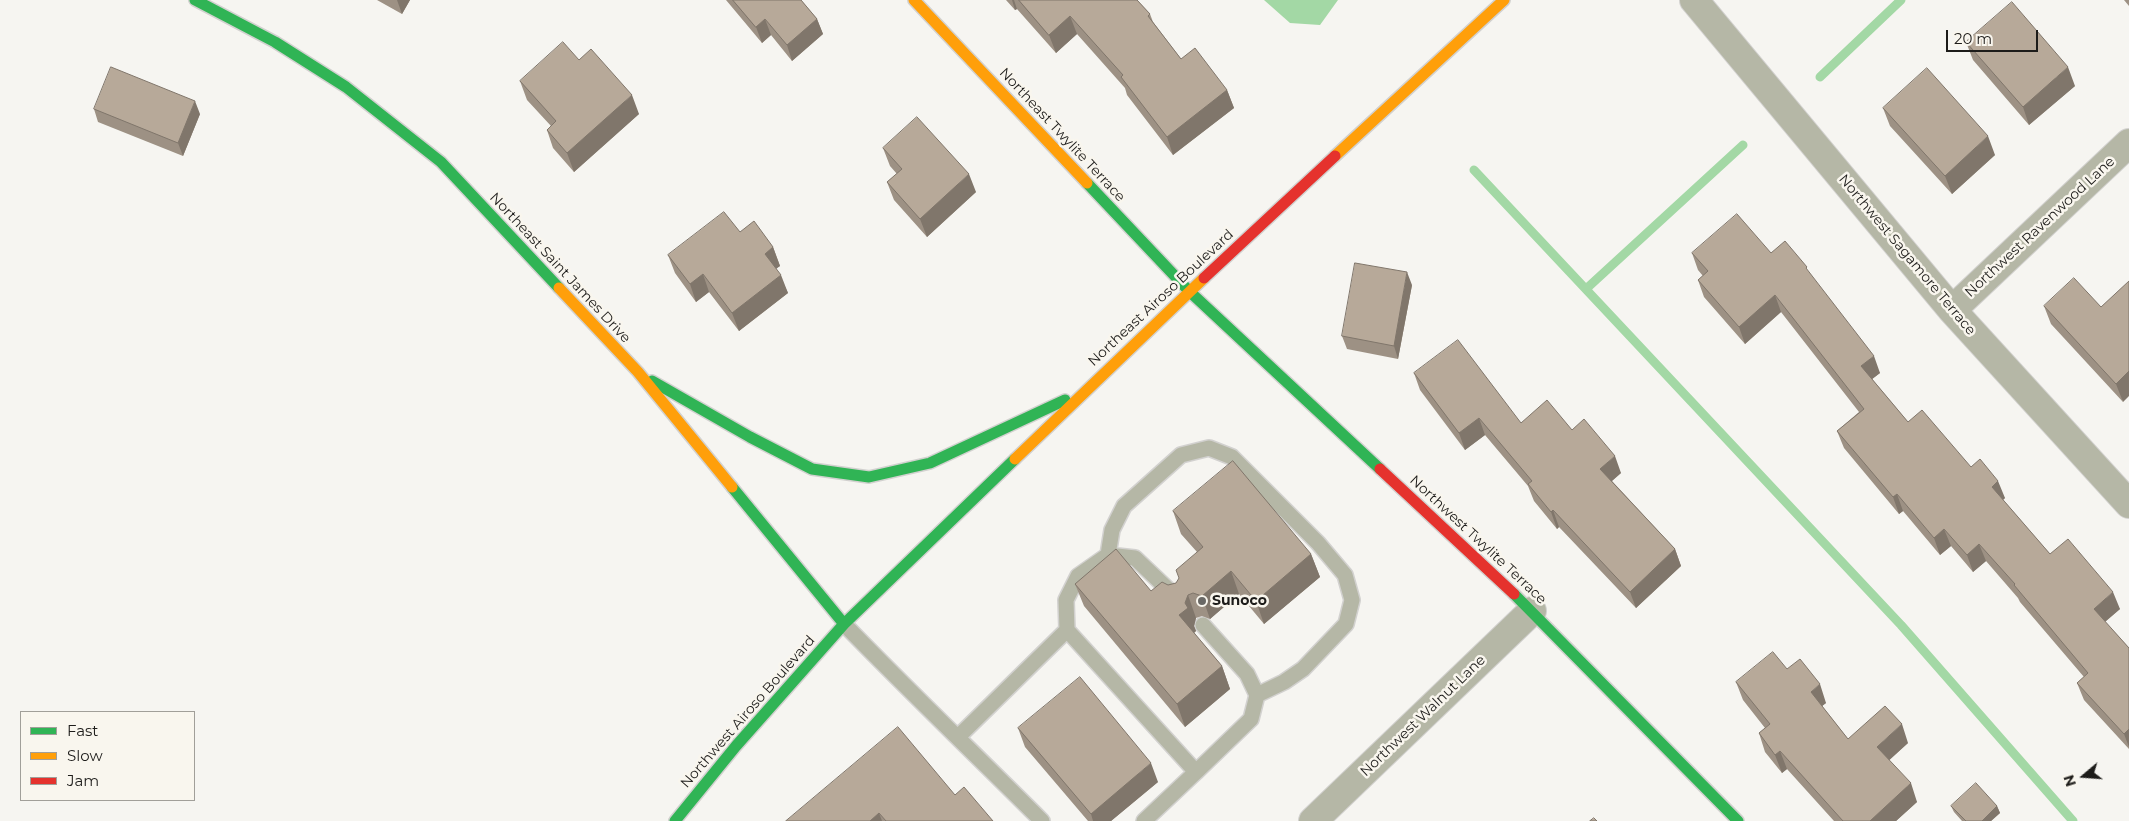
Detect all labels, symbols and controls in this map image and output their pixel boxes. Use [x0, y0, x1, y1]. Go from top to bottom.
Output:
scale bar [1949, 20, 2042, 52]
text: 20 m [1954, 29, 1992, 48]
street label: Northeast Twylite Terrace [996, 65, 1128, 205]
street label: Northwest Ravenwood Lane [1962, 153, 2118, 301]
street label: Northwest Sagamore Terrace [1835, 171, 1979, 339]
street label: Northeast Saint James Drive [486, 189, 634, 347]
street label: Northeast Airoso Boulevard [1085, 226, 1237, 370]
street label: Northwest Twylite Terrace [1406, 472, 1550, 608]
place label: Sunoco [1212, 593, 1267, 609]
marker: Sunoco [1196, 595, 1208, 607]
street label: Northwest Airoso Boulevard [677, 632, 819, 792]
street label: Northwest Walnut Lane [1357, 652, 1489, 780]
legend [20, 711, 195, 801]
text: Fast [67, 721, 98, 740]
text: Slow [67, 746, 103, 765]
north arrow [2059, 751, 2109, 801]
text: Jam [67, 771, 99, 790]
text: N [2059, 772, 2080, 789]

